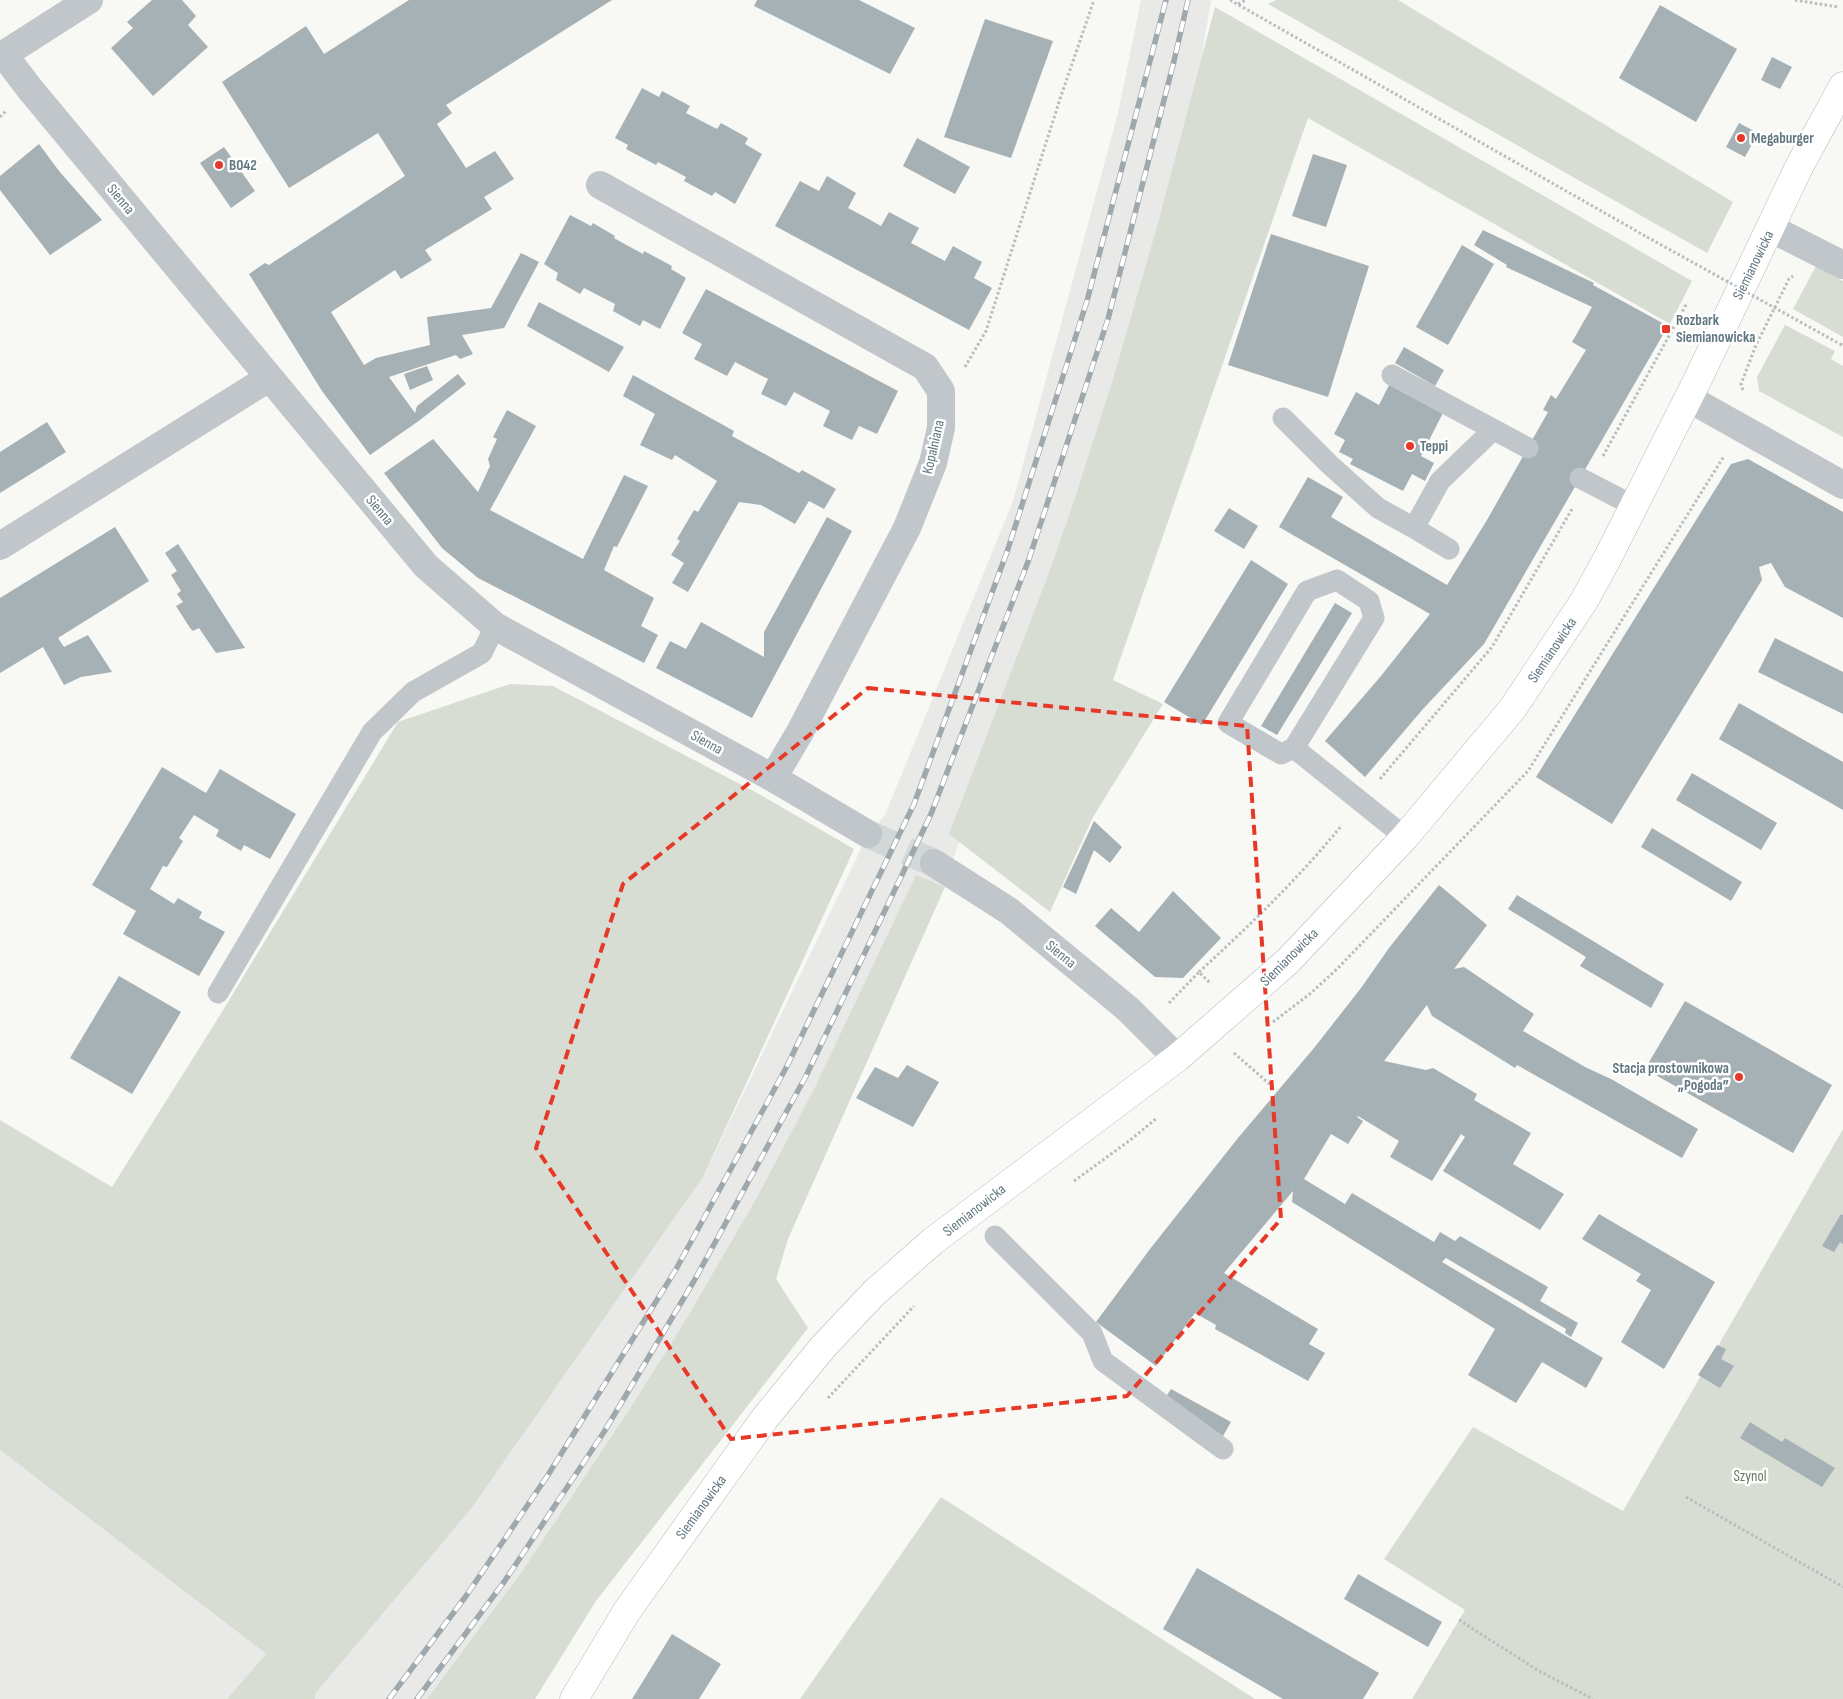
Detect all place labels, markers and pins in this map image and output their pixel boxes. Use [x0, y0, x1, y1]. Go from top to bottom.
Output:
place label: Megaburger [1751, 129, 1814, 148]
marker: Megaburger [1735, 132, 1747, 144]
place label: B042 [229, 156, 257, 175]
marker: B042 [213, 159, 225, 171]
place label: Rozbark Siemianowicka [1676, 311, 1755, 347]
marker: Rozbark Siemianowicka [1660, 323, 1672, 335]
place label: Teppi [1420, 437, 1448, 456]
marker: Teppi [1404, 440, 1416, 452]
place label: Stacja prostownikowa „Pogoda” [1612, 1059, 1729, 1095]
marker: Stacja prostownikowa „Pogoda” [1733, 1071, 1745, 1083]

